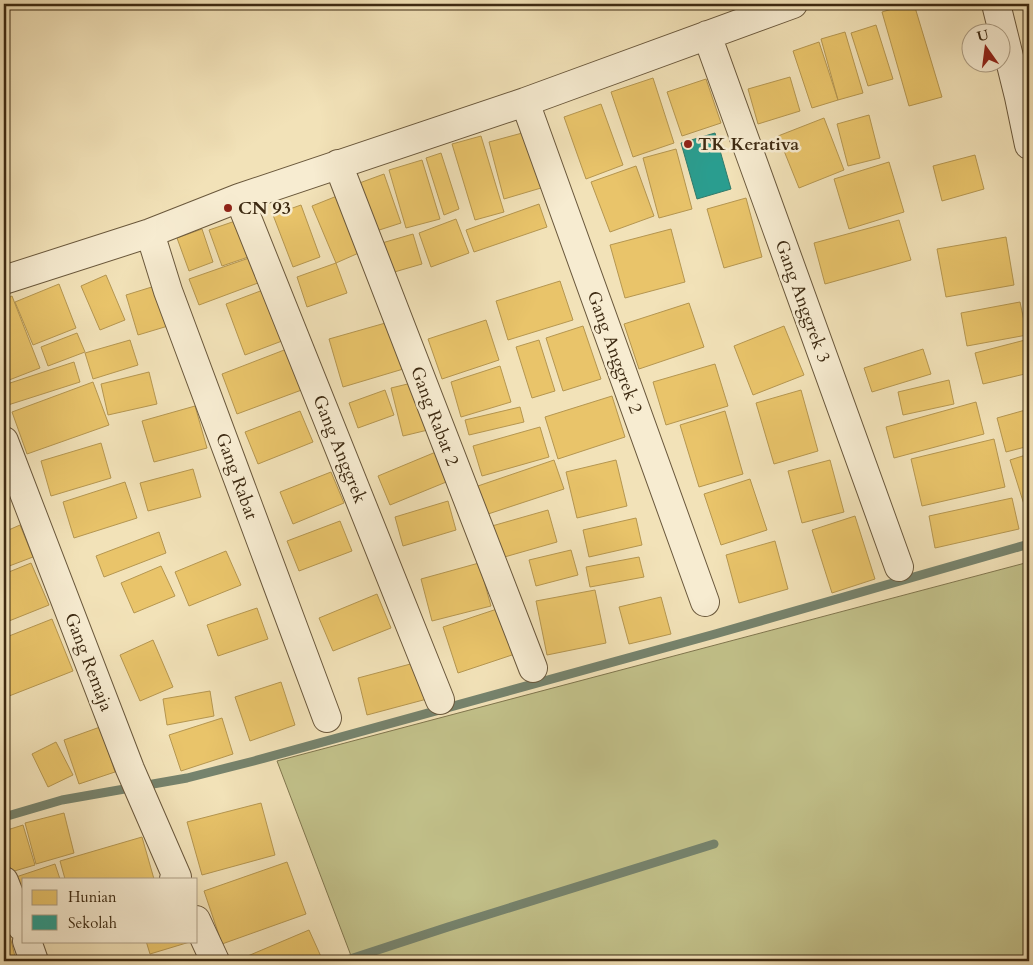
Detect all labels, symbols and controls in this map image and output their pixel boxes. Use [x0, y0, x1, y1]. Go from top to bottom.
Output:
north arrow [960, 22, 1010, 72]
text: U [975, 25, 991, 46]
place label: TK Kerativa [698, 132, 799, 157]
marker: TK Kerativa [682, 138, 694, 150]
place label: CN 93 [238, 196, 291, 221]
marker: CN 93 [222, 202, 234, 214]
street label: Gang Anggrek 3 [769, 236, 836, 366]
street label: Gang Anggrek 2 [581, 287, 648, 417]
street label: Gang Rabat 2 [404, 363, 465, 469]
street label: Gang Anggrek [306, 391, 373, 507]
street label: Gang Rabat [209, 429, 264, 523]
street label: Gang Remaja [58, 609, 119, 715]
legend [22, 878, 198, 942]
text: Hunian [68, 887, 117, 907]
text: Sekolah [68, 913, 118, 933]

